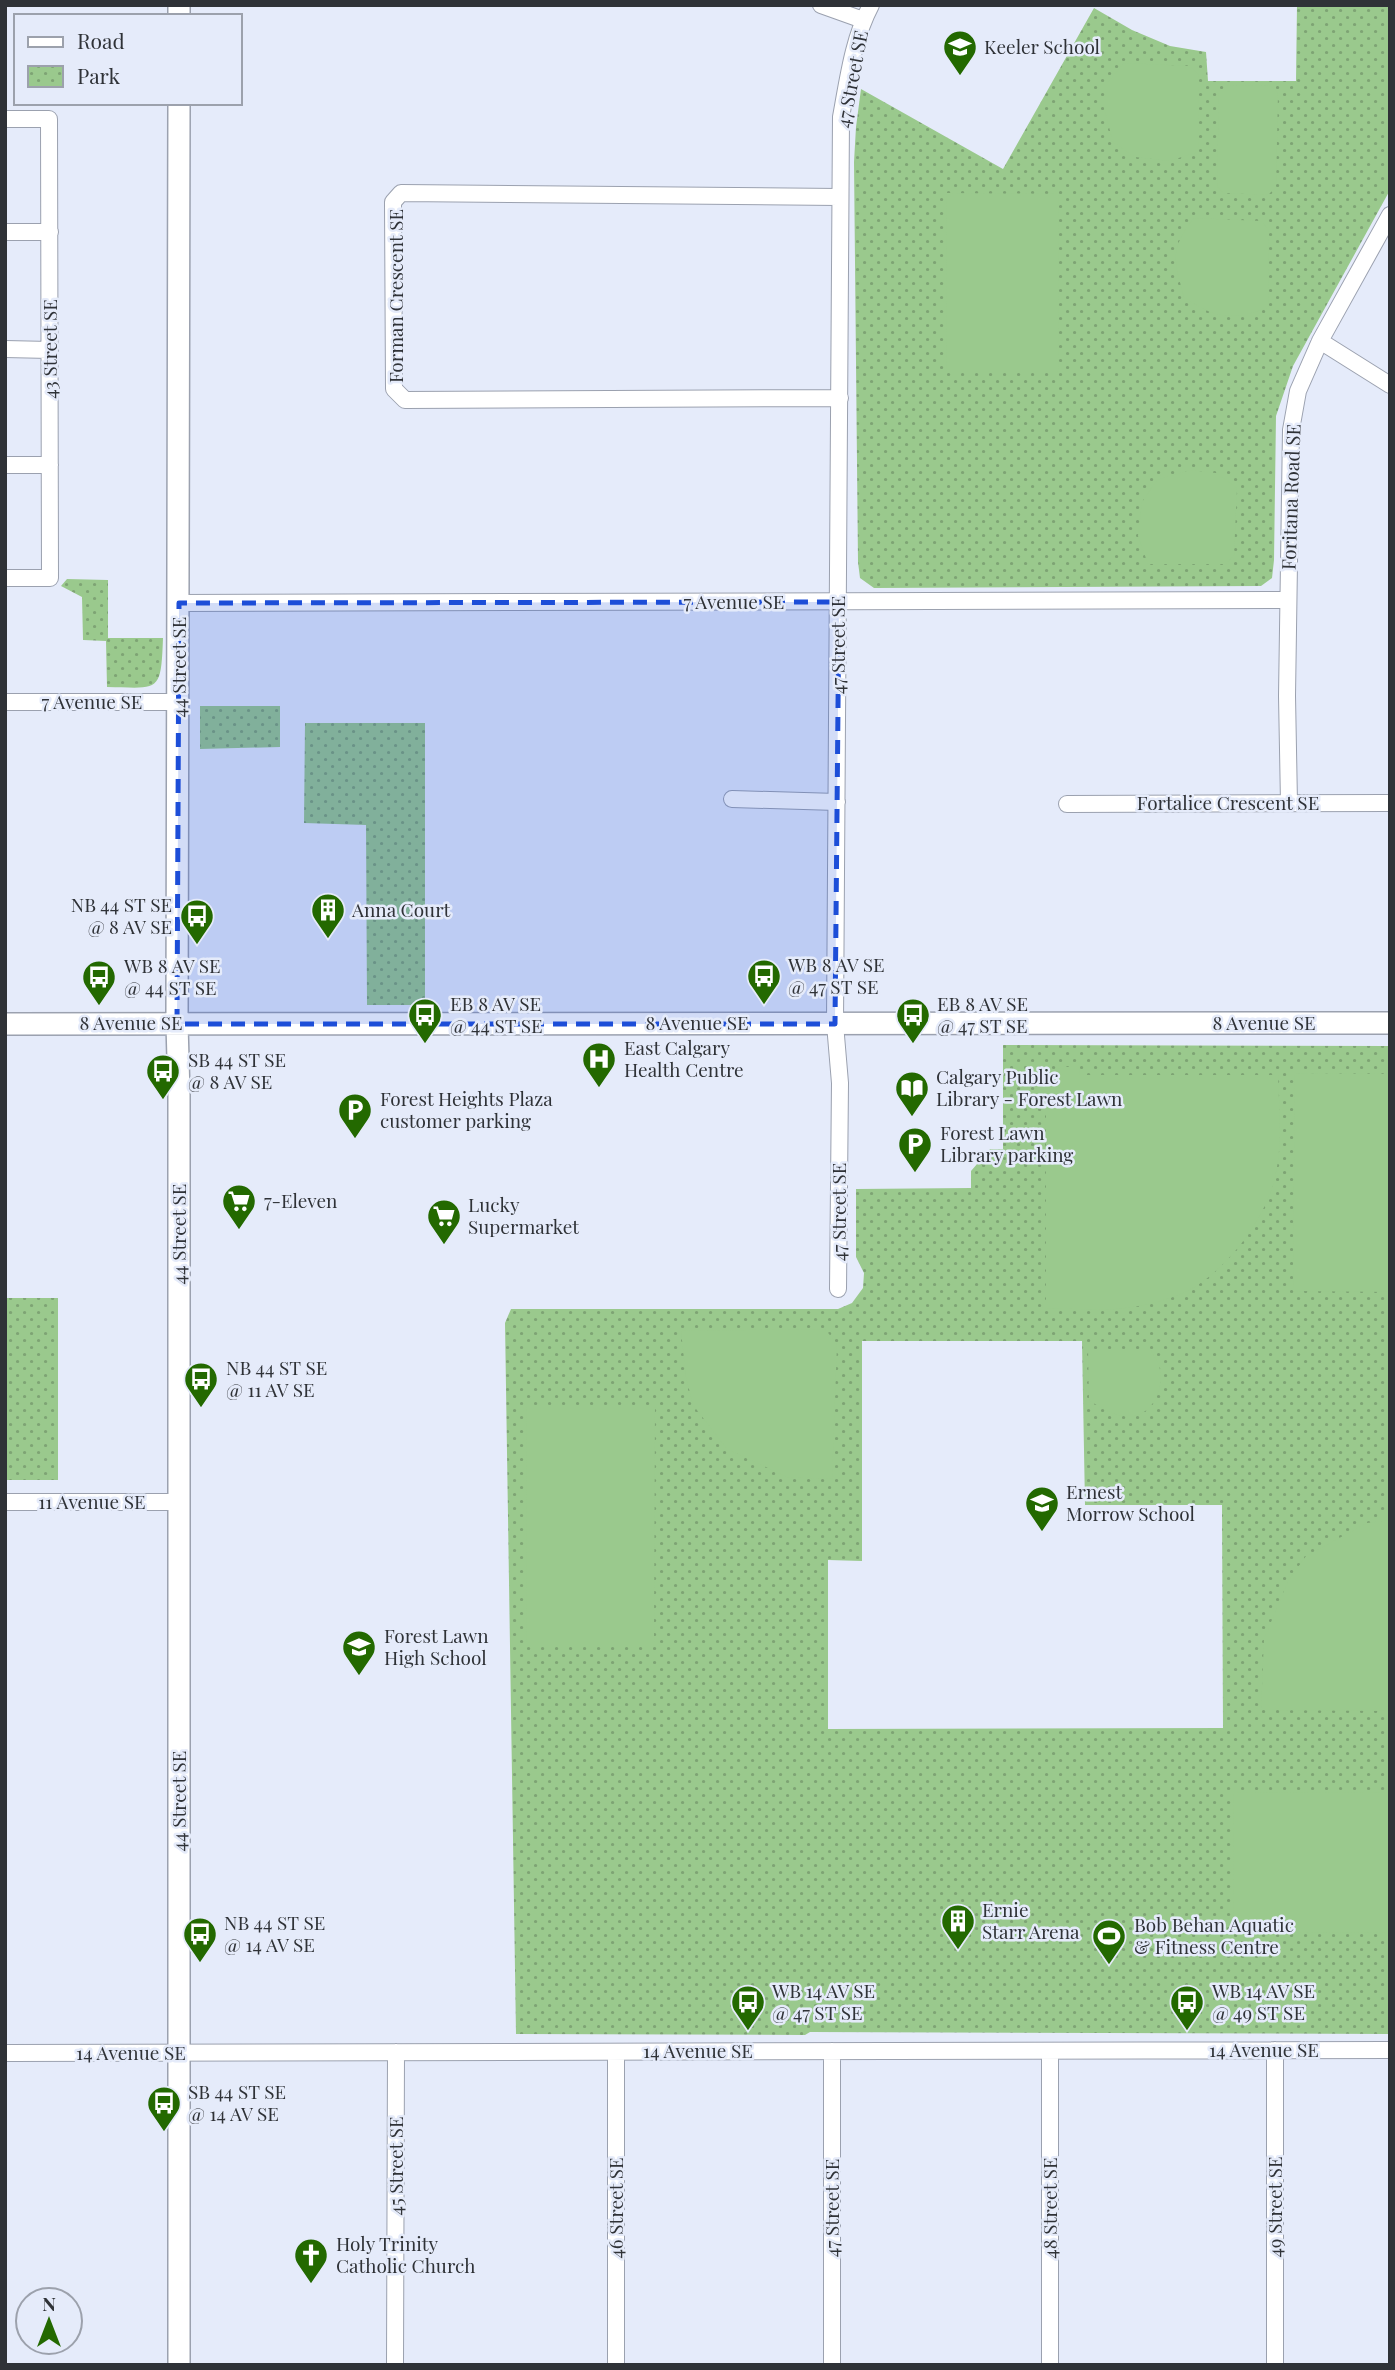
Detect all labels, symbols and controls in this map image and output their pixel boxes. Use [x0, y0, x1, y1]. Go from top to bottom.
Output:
legend [14, 14, 242, 105]
text: Road [77, 26, 125, 54]
street label: 47 Street SE [829, 28, 873, 130]
school or university icon: Keeler School [941, 28, 979, 77]
place label: Keeler School [984, 33, 1101, 59]
text: Park [77, 61, 121, 89]
street label: Forman Crescent SE [382, 209, 408, 383]
street label: 43 Street SE [36, 299, 62, 399]
street label: Foritana Road SE [1274, 424, 1306, 570]
street label: 7 Avenue SE [684, 588, 784, 614]
street label: 47 Street SE [824, 596, 850, 694]
street label: 44 Street SE [165, 617, 191, 717]
street label: 7 Avenue SE [42, 688, 142, 714]
street label: Fortalice Crescent SE [1137, 789, 1319, 815]
place label: NB 44 ST SE @ 8 AV SE [71, 891, 172, 939]
building icon: Anna Court [309, 891, 347, 940]
place label: Anna Court [351, 896, 451, 922]
bus stop icon: NB 44 ST SE @ 8 AV SE [178, 897, 216, 946]
place label: WB 8 AV SE @ 47 ST SE [787, 951, 885, 999]
place label: WB 8 AV SE @ 44 ST SE [123, 952, 221, 1000]
bus stop icon: WB 8 AV SE @ 47 ST SE [745, 957, 783, 1006]
bus stop icon: WB 8 AV SE @ 44 ST SE [80, 958, 118, 1007]
place label: EB 8 AV SE @ 44 ST SE [450, 990, 543, 1038]
place label: EB 8 AV SE @ 47 ST SE [937, 990, 1028, 1038]
bus stop icon: EB 8 AV SE @ 44 ST SE [406, 996, 444, 1045]
bus stop icon: EB 8 AV SE @ 47 ST SE [894, 996, 932, 1045]
street label: 8 Avenue SE [79, 1009, 183, 1035]
street label: 8 Avenue SE [645, 1009, 749, 1035]
street label: 8 Avenue SE [1212, 1009, 1316, 1035]
place label: East Calgary Health Centre [624, 1034, 744, 1082]
hospital icon: East Calgary Health Centre [580, 1040, 618, 1089]
place label: SB 44 ST SE @ 8 AV SE [188, 1046, 286, 1094]
bus stop icon: SB 44 ST SE @ 8 AV SE [144, 1052, 182, 1101]
place label: Calgary Public Library - Forest Lawn [936, 1063, 1123, 1111]
library icon: Calgary Public Library - Forest Lawn [893, 1069, 931, 1118]
place label: Forest Heights Plaza customer parking [380, 1085, 553, 1133]
parking icon: Forest Heights Plaza customer parking [336, 1091, 374, 1140]
place label: Forest Lawn Library parking [940, 1119, 1073, 1167]
parking icon: Forest Lawn Library parking [896, 1125, 934, 1174]
street label: 47 Street SE [825, 1163, 851, 1261]
supermarket icon: 7-Eleven [220, 1182, 258, 1231]
street label: 44 Street SE [165, 1184, 191, 1284]
place label: 7-Eleven [264, 1187, 338, 1213]
place label: Lucky Supermarket [468, 1191, 579, 1239]
supermarket icon: Lucky Supermarket [425, 1197, 463, 1246]
place label: NB 44 ST SE @ 11 AV SE [226, 1354, 327, 1402]
bus stop icon: NB 44 ST SE @ 11 AV SE [182, 1360, 220, 1409]
place label: Ernest Morrow School [1066, 1478, 1196, 1526]
school or university icon: Ernest Morrow School [1023, 1484, 1061, 1533]
street label: 11 Avenue SE [38, 1488, 146, 1514]
place label: Forest Lawn High School [384, 1622, 489, 1670]
school or university icon: Forest Lawn High School [340, 1628, 378, 1677]
street label: 44 Street SE [165, 1751, 191, 1851]
place label: Ernie Starr Arena [982, 1896, 1080, 1944]
building icon: Ernie Starr Arena [939, 1902, 977, 1951]
place label: NB 44 ST SE @ 14 AV SE [224, 1909, 325, 1957]
place label: Bob Behan Aquatic & Fitness Centre [1134, 1911, 1294, 1959]
bus stop icon: NB 44 ST SE @ 14 AV SE [181, 1915, 219, 1964]
sports icon: Bob Behan Aquatic & Fitness Centre [1090, 1917, 1128, 1966]
place label: WB 14 AV SE @ 47 ST SE [771, 1977, 875, 2025]
place label: WB 14 AV SE @ 49 ST SE [1211, 1977, 1315, 2025]
bus stop icon: WB 14 AV SE @ 47 ST SE [729, 1983, 767, 2032]
bus stop icon: WB 14 AV SE @ 49 ST SE [1168, 1983, 1206, 2032]
street label: 14 Avenue SE [1209, 2036, 1319, 2062]
street label: 14 Avenue SE [643, 2037, 753, 2063]
street label: 14 Avenue SE [76, 2039, 186, 2065]
place label: SB 44 ST SE @ 14 AV SE [188, 2078, 286, 2126]
bus stop icon: SB 44 ST SE @ 14 AV SE [145, 2084, 183, 2133]
street label: 45 Street SE [382, 2117, 408, 2216]
street label: 49 Street SE [1261, 2156, 1287, 2258]
street label: 46 Street SE [602, 2157, 628, 2259]
street label: 48 Street SE [1036, 2157, 1062, 2259]
street label: 47 Street SE [818, 2159, 844, 2257]
place label: Holy Trinity Catholic Church [336, 2230, 475, 2278]
church icon: Holy Trinity Catholic Church [292, 2236, 330, 2285]
north arrow [14, 2286, 84, 2356]
text: N [42, 2290, 56, 2316]

